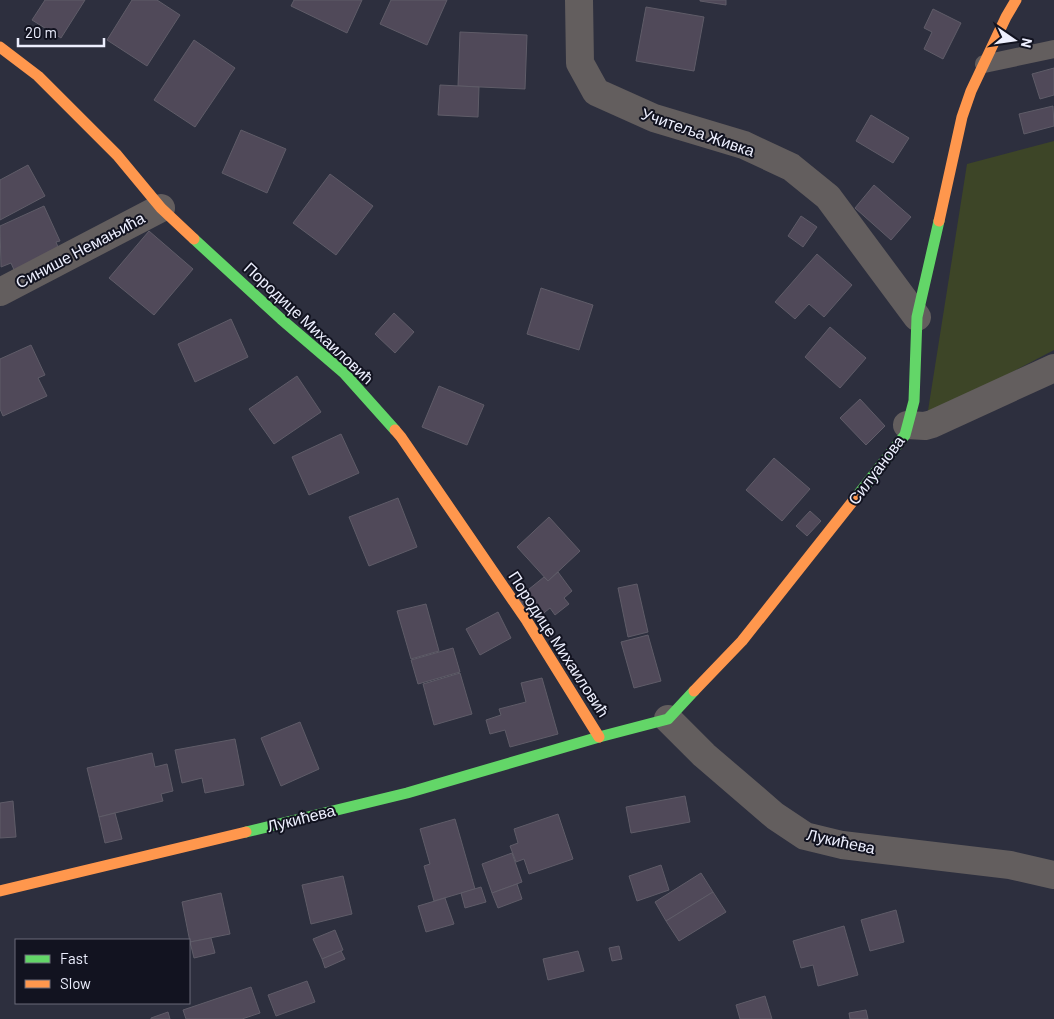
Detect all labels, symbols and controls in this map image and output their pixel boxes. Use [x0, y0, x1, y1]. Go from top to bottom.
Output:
scale bar [18, 15, 104, 47]
north arrow [989, 15, 1039, 65]
text: 20 m [25, 23, 57, 41]
text: N [1018, 37, 1036, 49]
street label: Учитеља Живка [639, 103, 757, 160]
street label: Синише Немањића [12, 207, 148, 292]
street label: Породице Михаиловић [241, 258, 378, 388]
street label: Силуанова [843, 431, 908, 508]
street label: Породице Михаиловић [505, 567, 614, 720]
street label: Лукићева [265, 800, 337, 835]
street label: Лукићева [805, 824, 877, 857]
legend [15, 939, 190, 1004]
text: Fast [60, 949, 88, 967]
text: Slow [60, 974, 91, 992]

